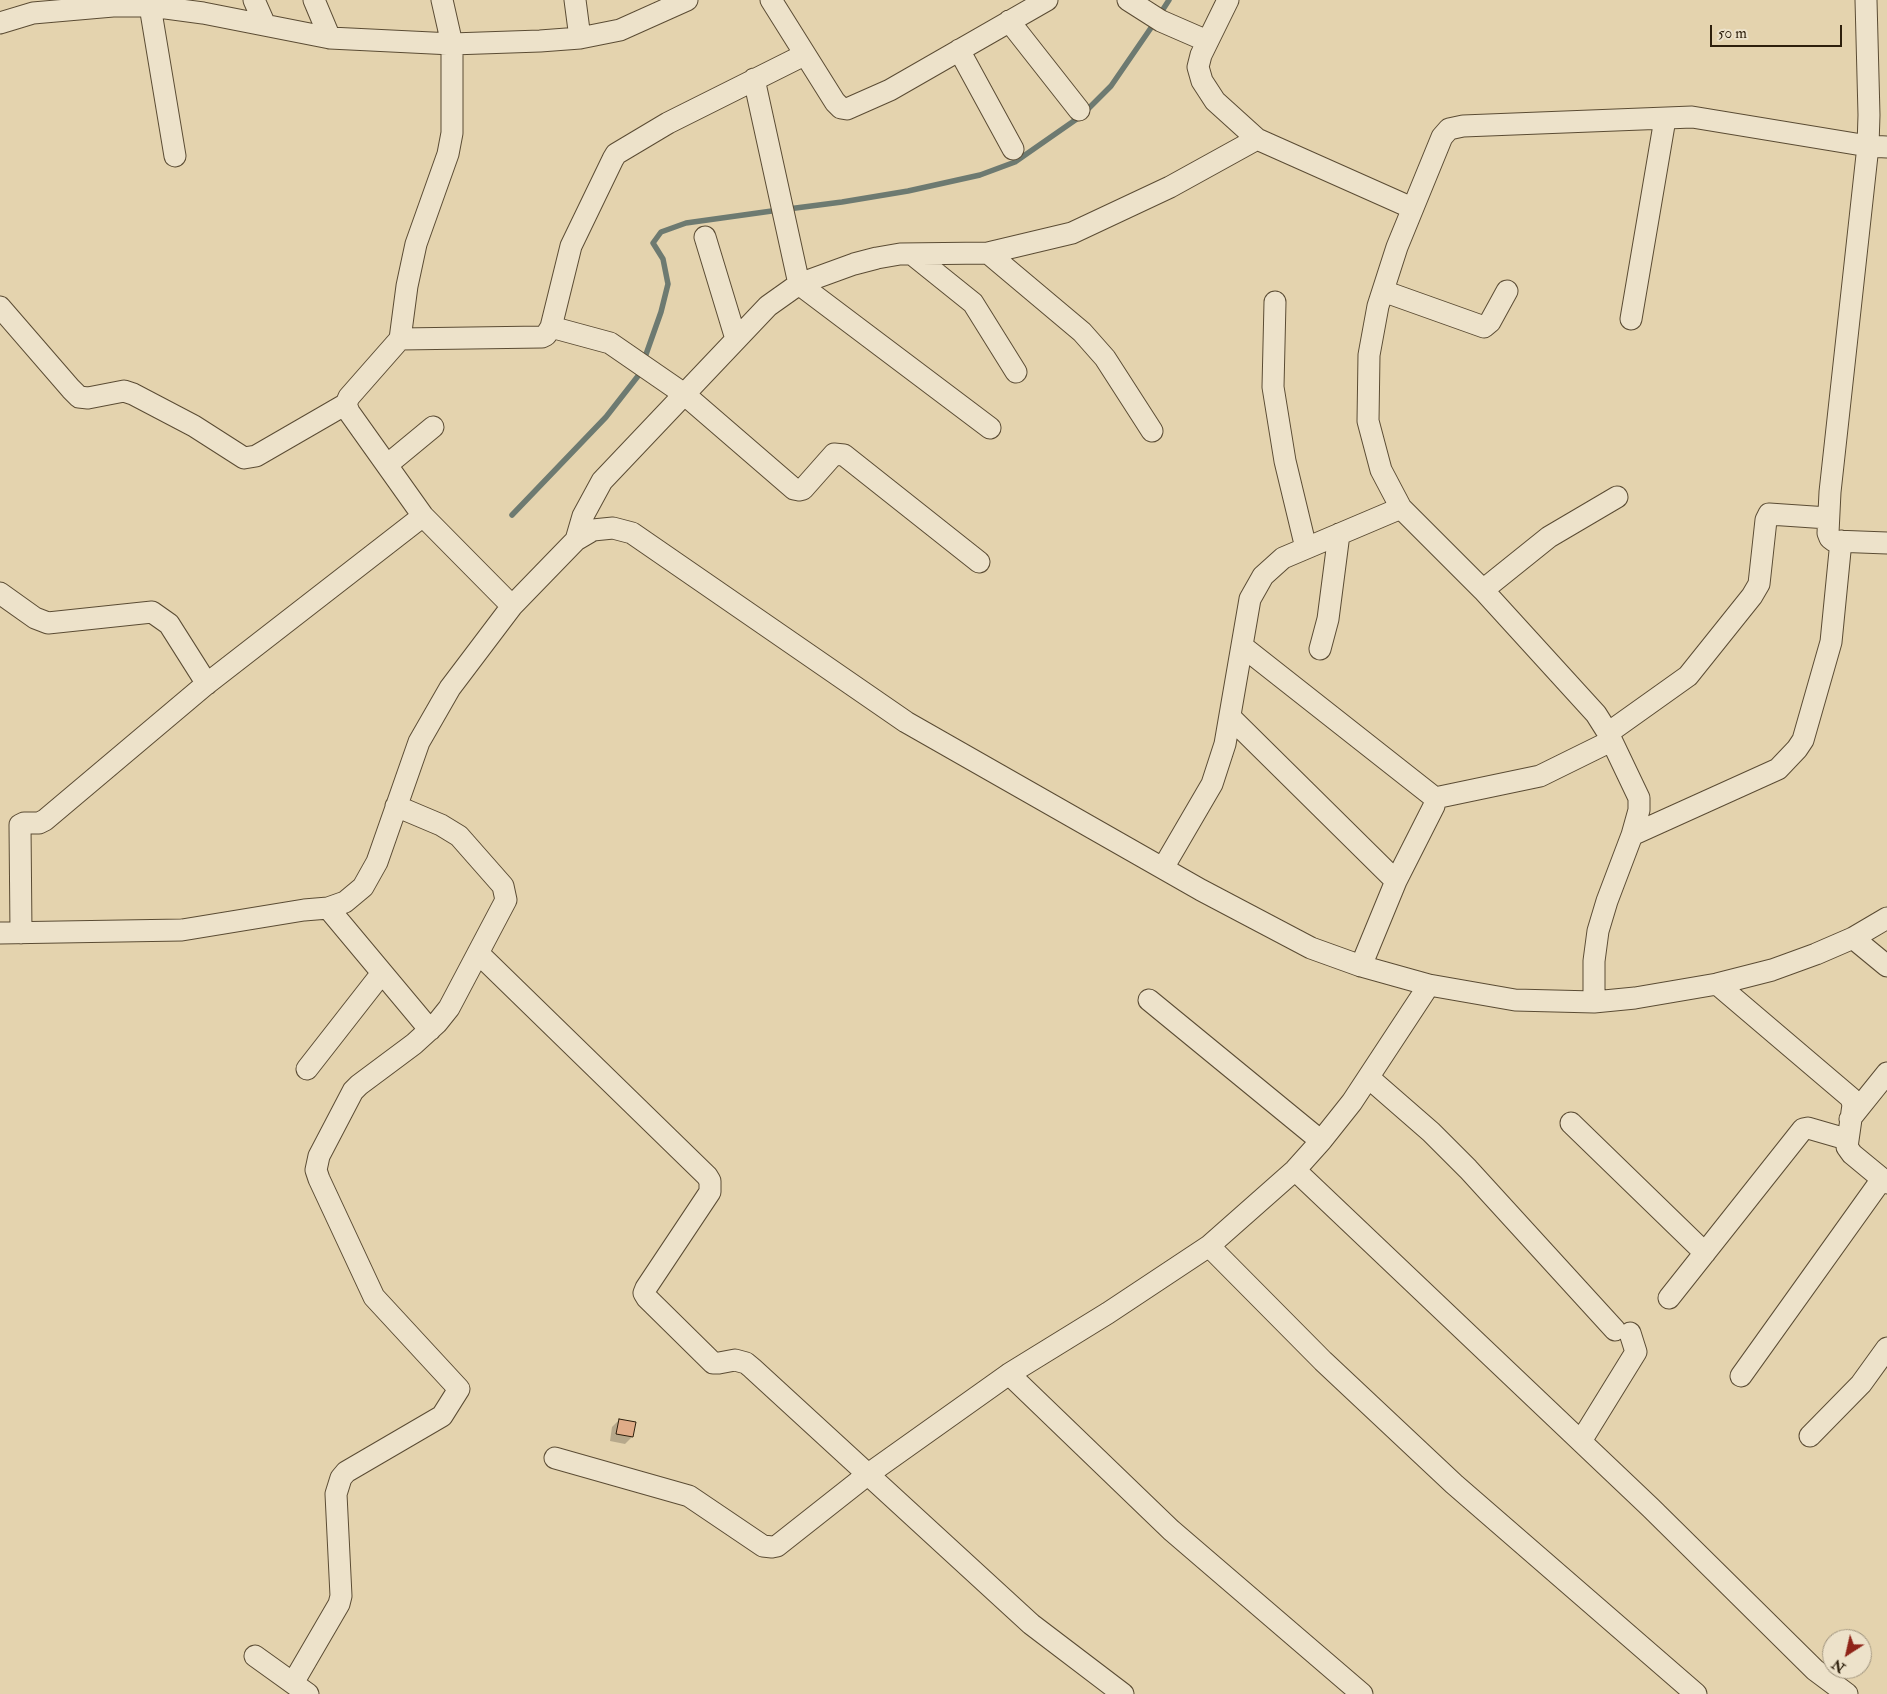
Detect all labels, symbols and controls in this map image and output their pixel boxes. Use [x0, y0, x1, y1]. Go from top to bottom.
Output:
scale bar [1712, 15, 1844, 47]
text: 50 m [1718, 24, 1747, 43]
north arrow [1822, 1629, 1872, 1679]
text: N [1829, 1655, 1849, 1676]

